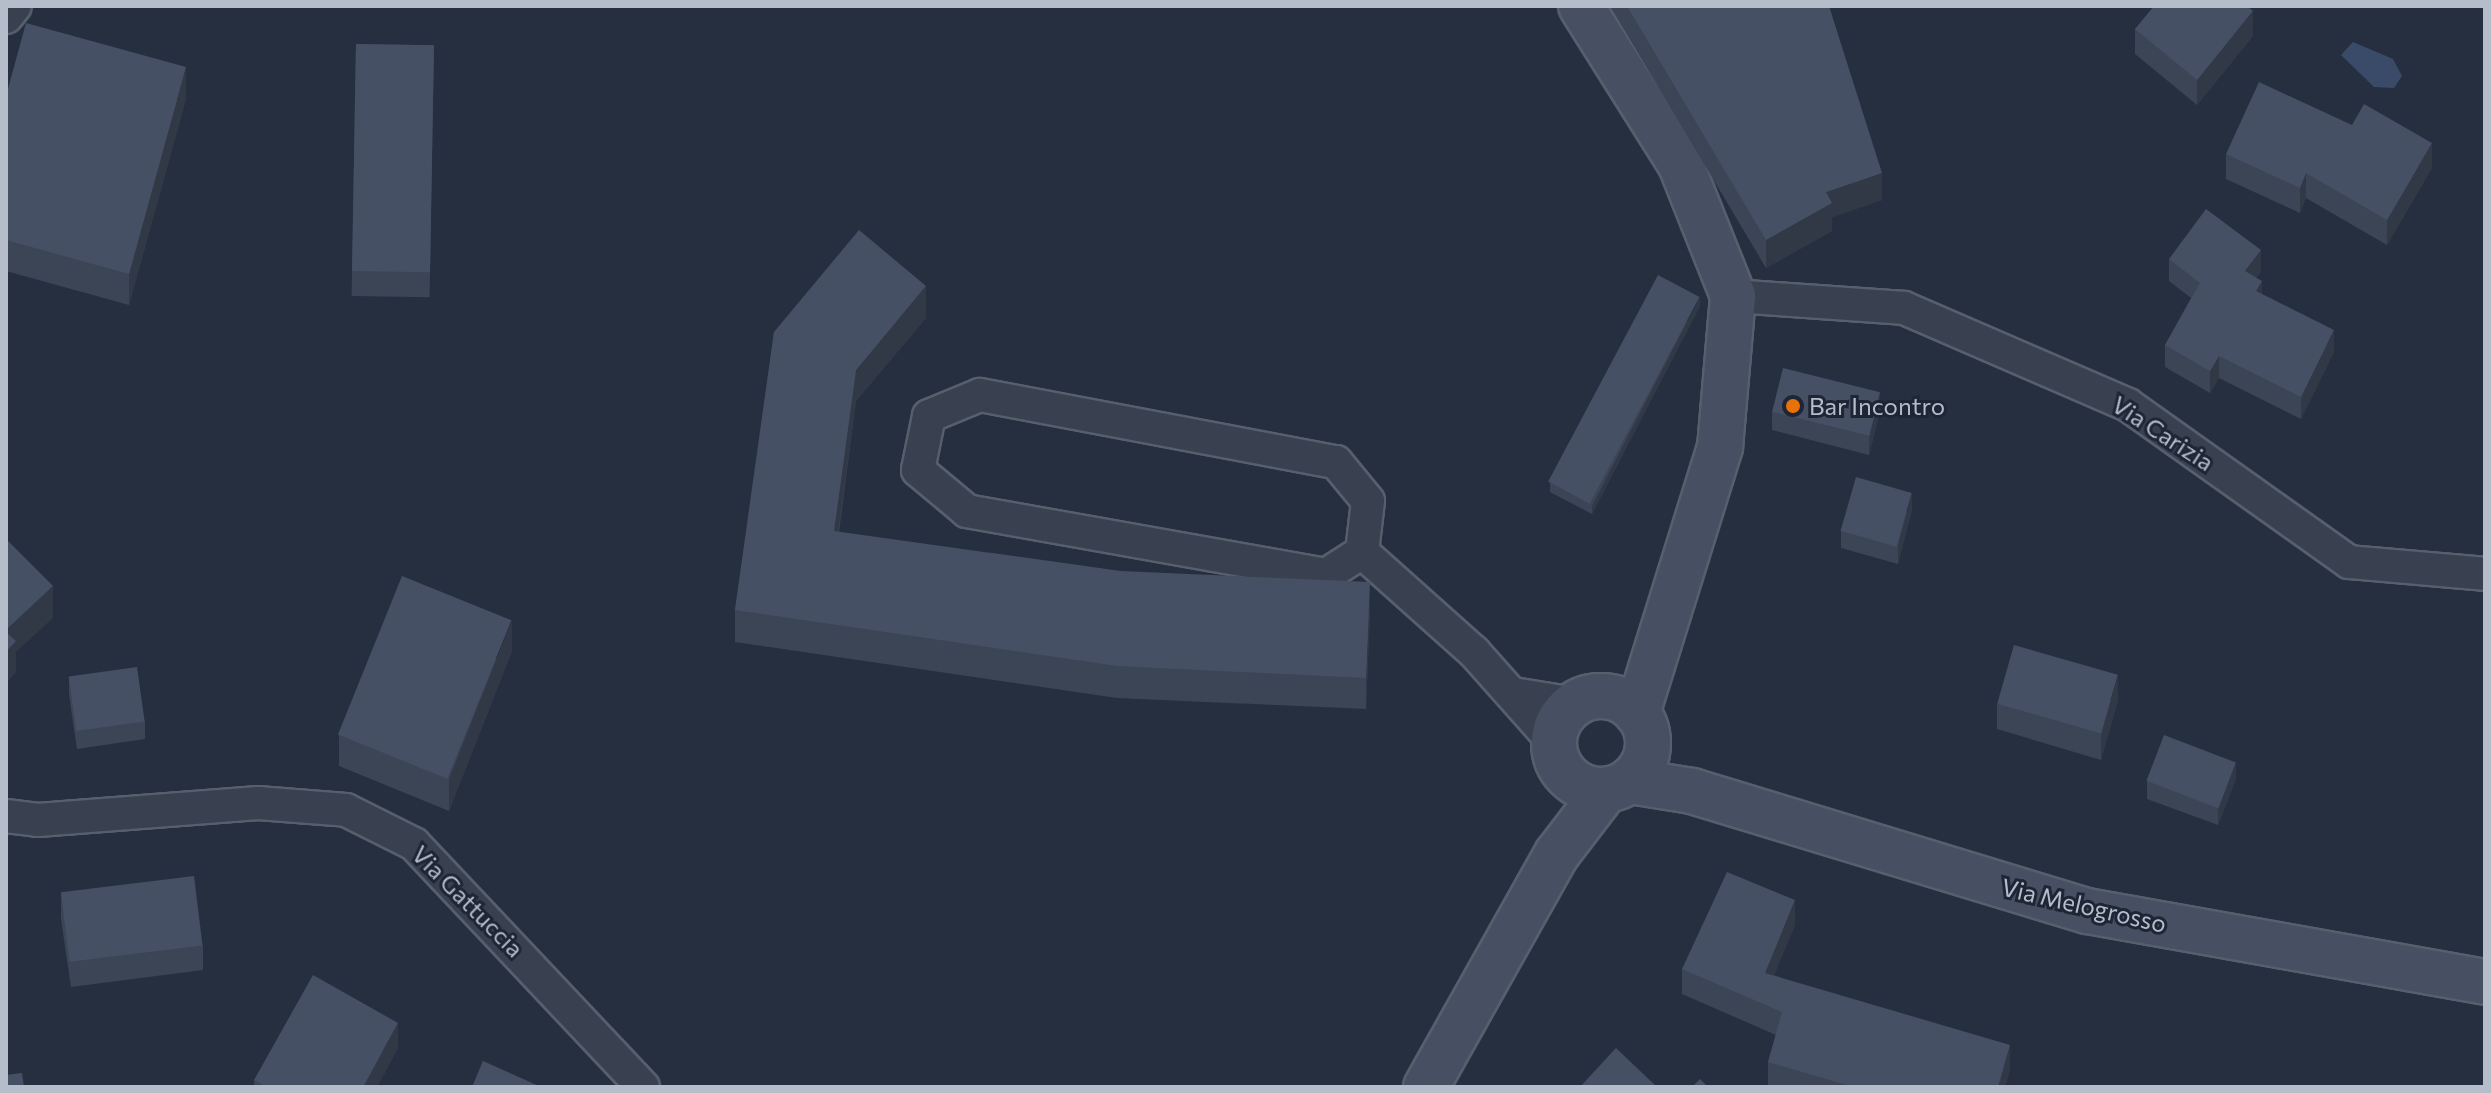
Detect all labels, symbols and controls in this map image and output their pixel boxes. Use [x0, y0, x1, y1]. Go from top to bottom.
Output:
street label: Via Carizia [2107, 390, 2219, 476]
place label: Bar Incontro [1809, 392, 1945, 420]
marker: Bar Incontro [1784, 397, 1802, 415]
street label: Via Gattuccia [406, 839, 530, 963]
street label: Via Melogrosso [1999, 872, 2169, 938]

